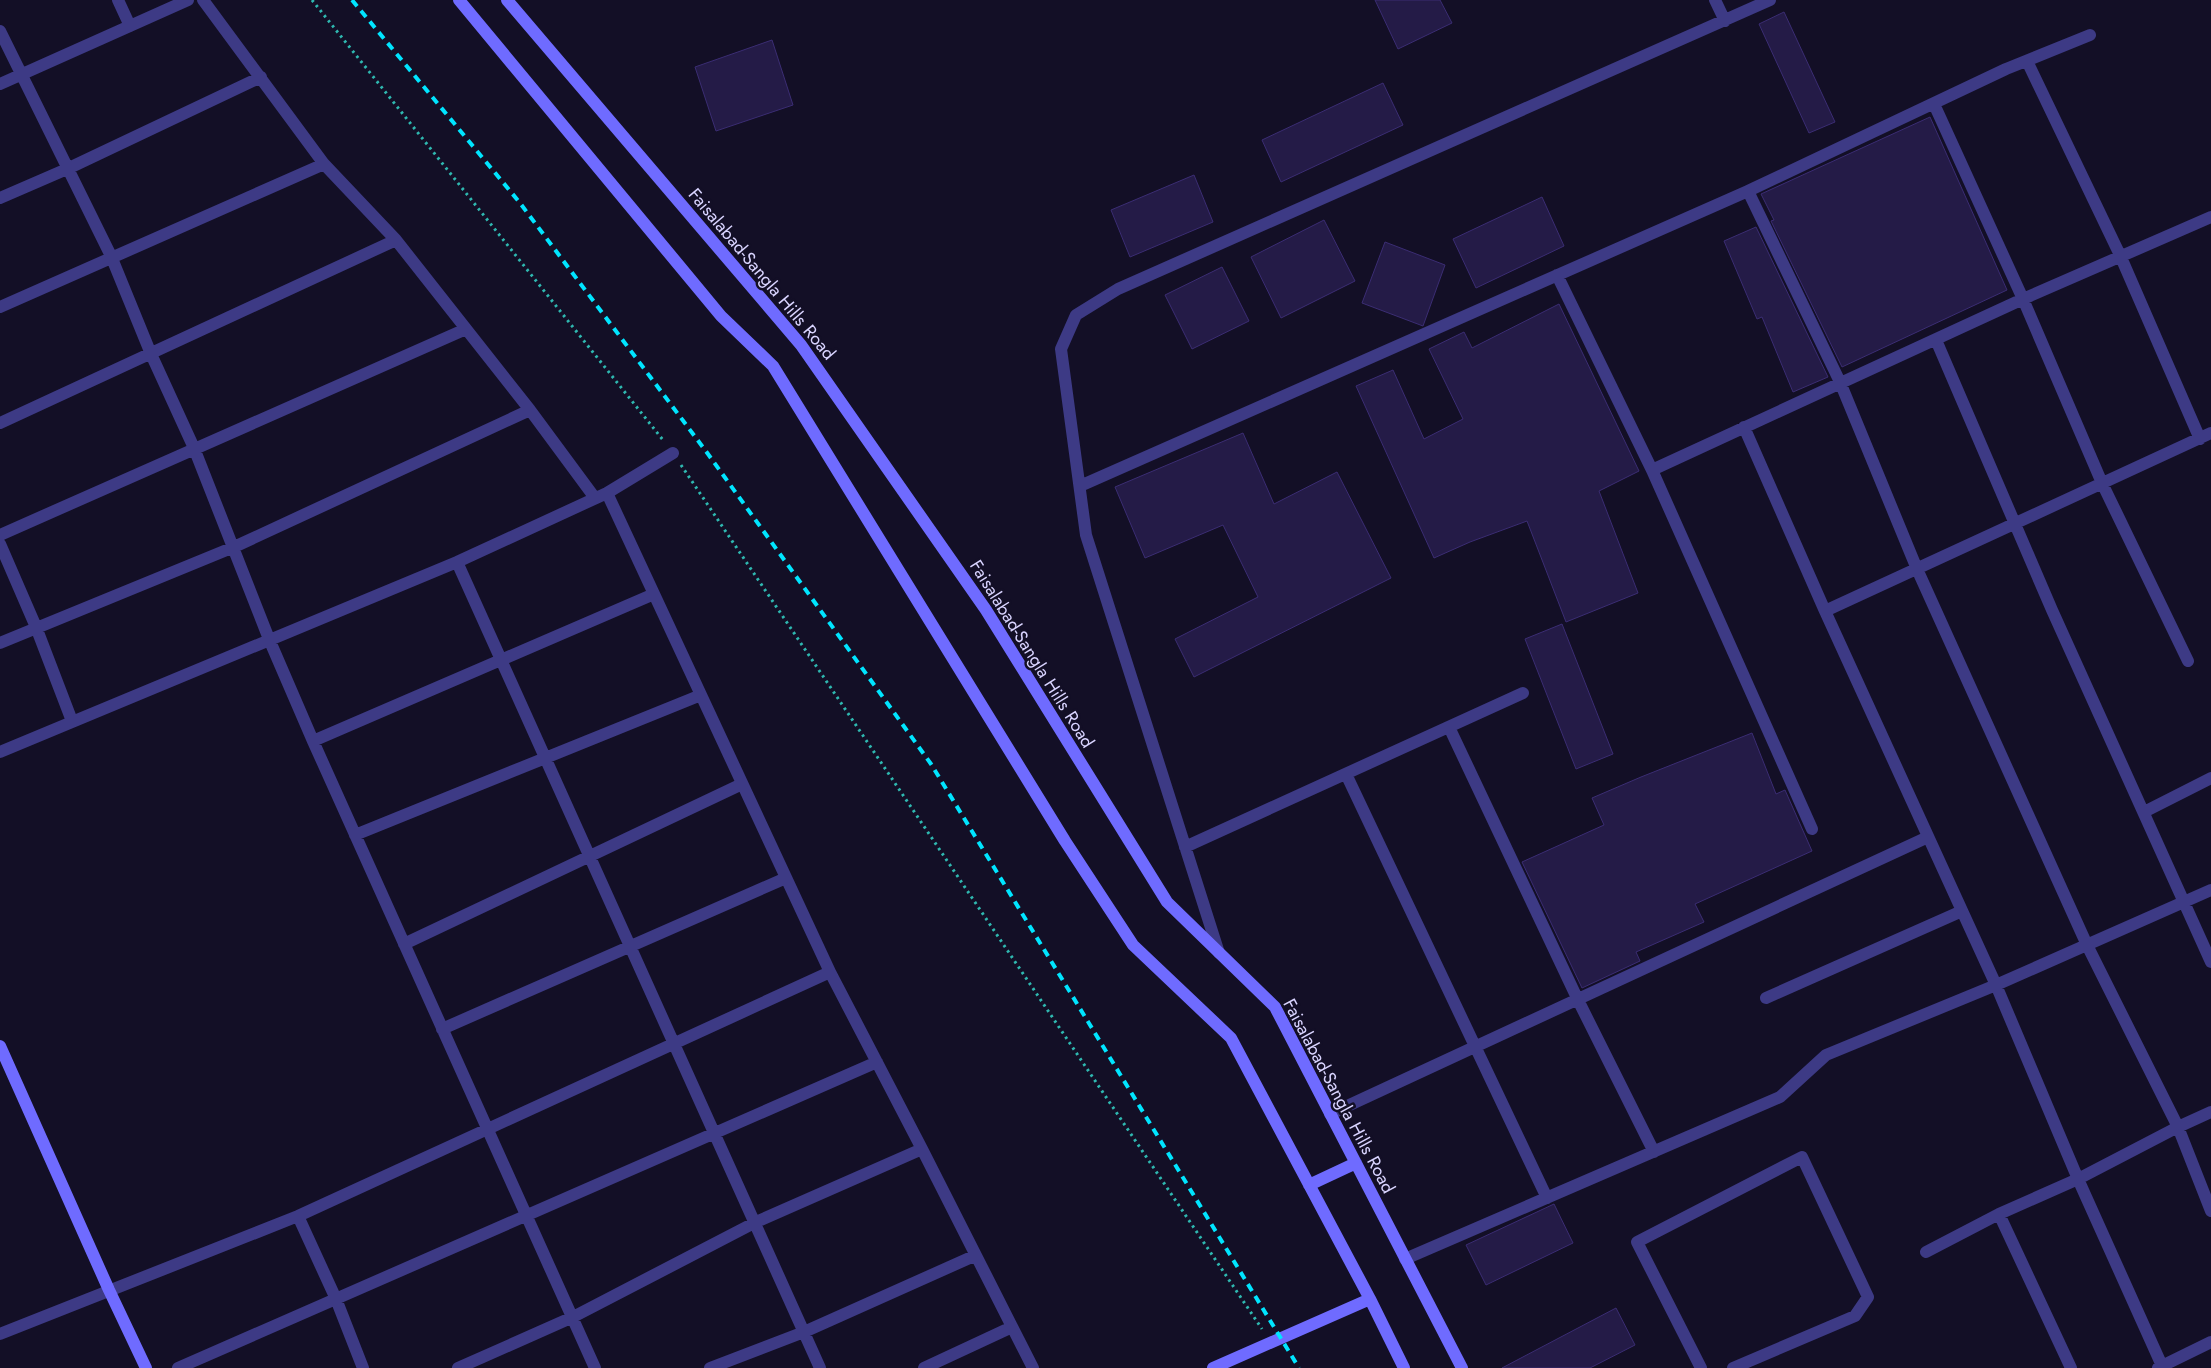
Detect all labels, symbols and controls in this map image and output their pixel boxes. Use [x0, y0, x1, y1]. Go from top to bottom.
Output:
street label: Faisalabad-Sangla Hills Road [682, 182, 842, 366]
street label: Faisalabad-Sangla Hills Road [963, 555, 1101, 753]
street label: Faisalabad-Sangla Hills Road [1277, 994, 1401, 1198]

